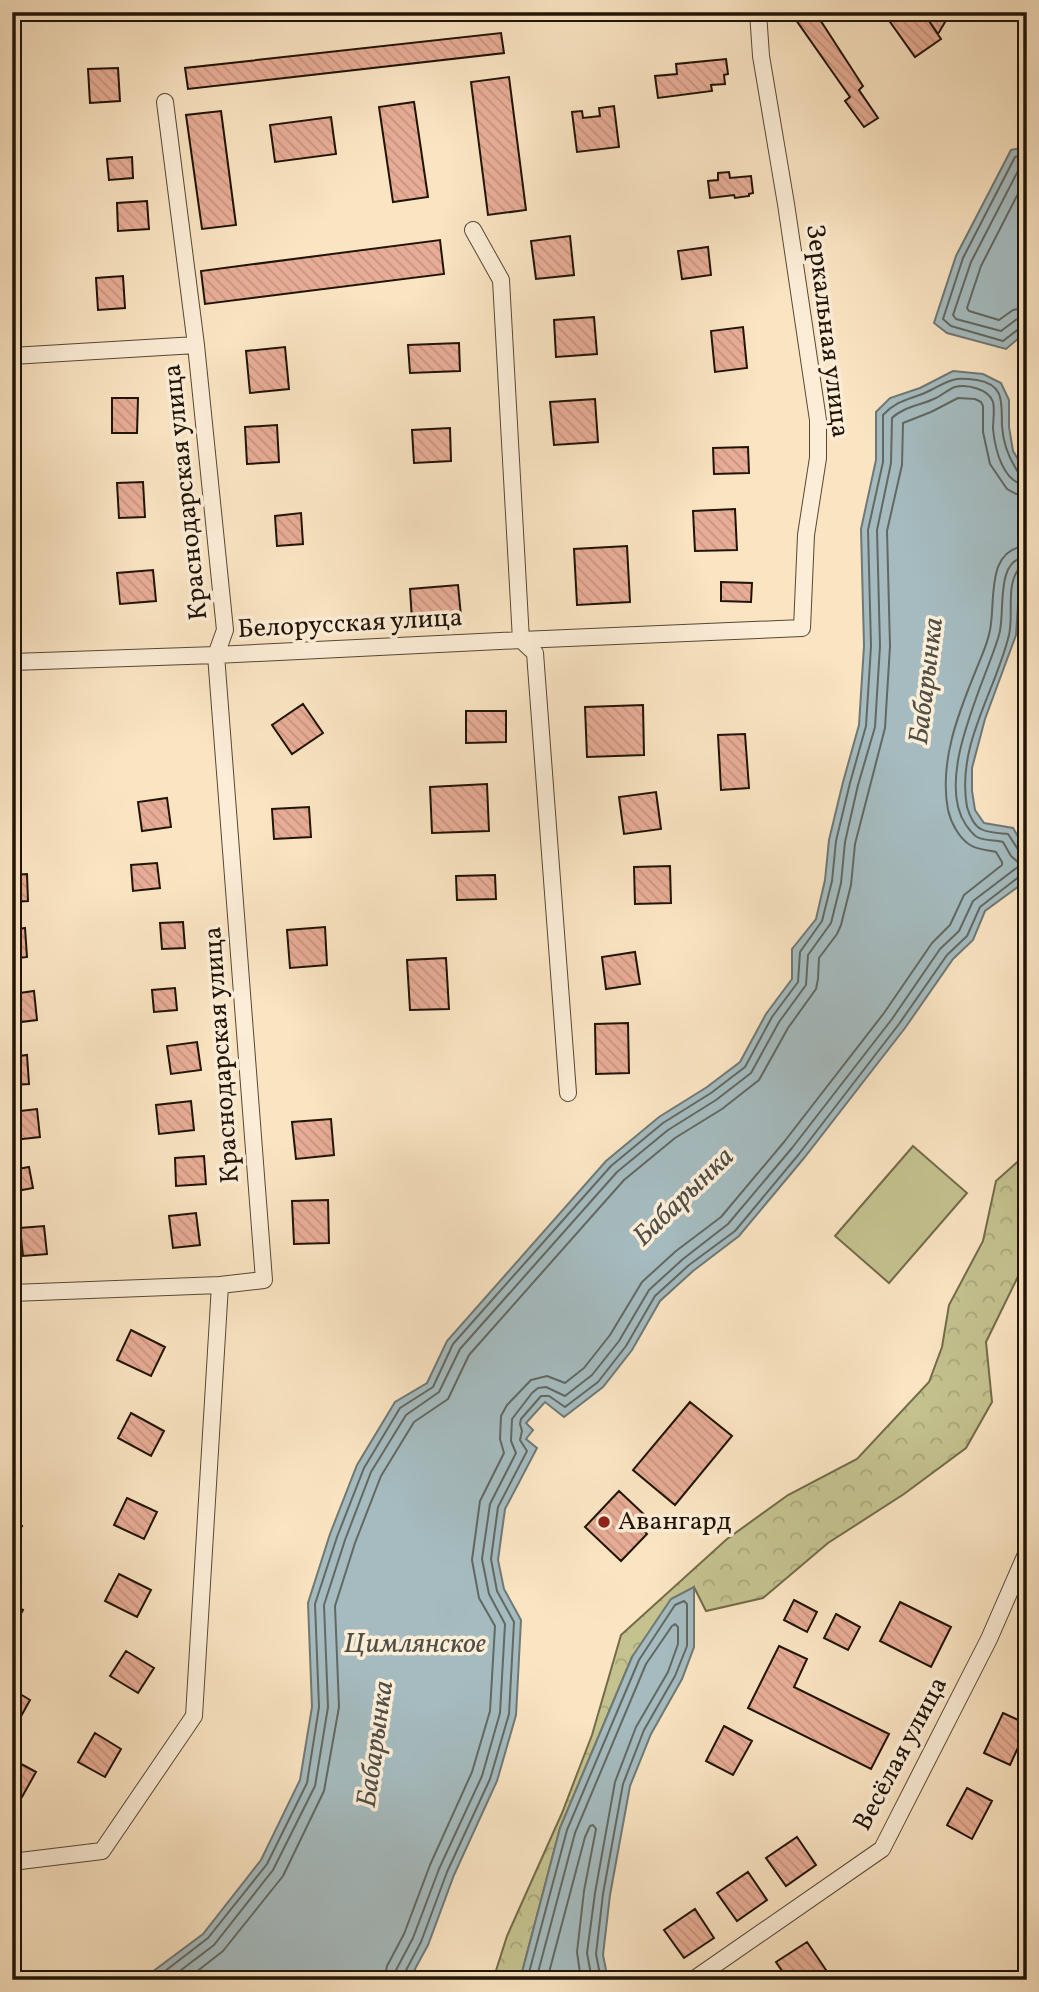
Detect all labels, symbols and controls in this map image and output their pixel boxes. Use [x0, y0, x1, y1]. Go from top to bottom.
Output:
street label: Зеркальная улица [796, 222, 858, 440]
street label: Краснодарская улица [155, 362, 217, 622]
street label: Белорусская улица [237, 600, 463, 648]
water label: Бабарынка [900, 615, 954, 747]
street label: Краснодарская улица [195, 925, 249, 1185]
water label: Бабарынка [625, 1139, 743, 1255]
place label: Авангард [618, 1504, 732, 1540]
marker: Авангард [596, 1514, 612, 1530]
water label: Цимлянское [344, 1625, 486, 1664]
street label: Весёлая улица [845, 1671, 957, 1837]
water label: Бабарынка [348, 1678, 404, 1810]

